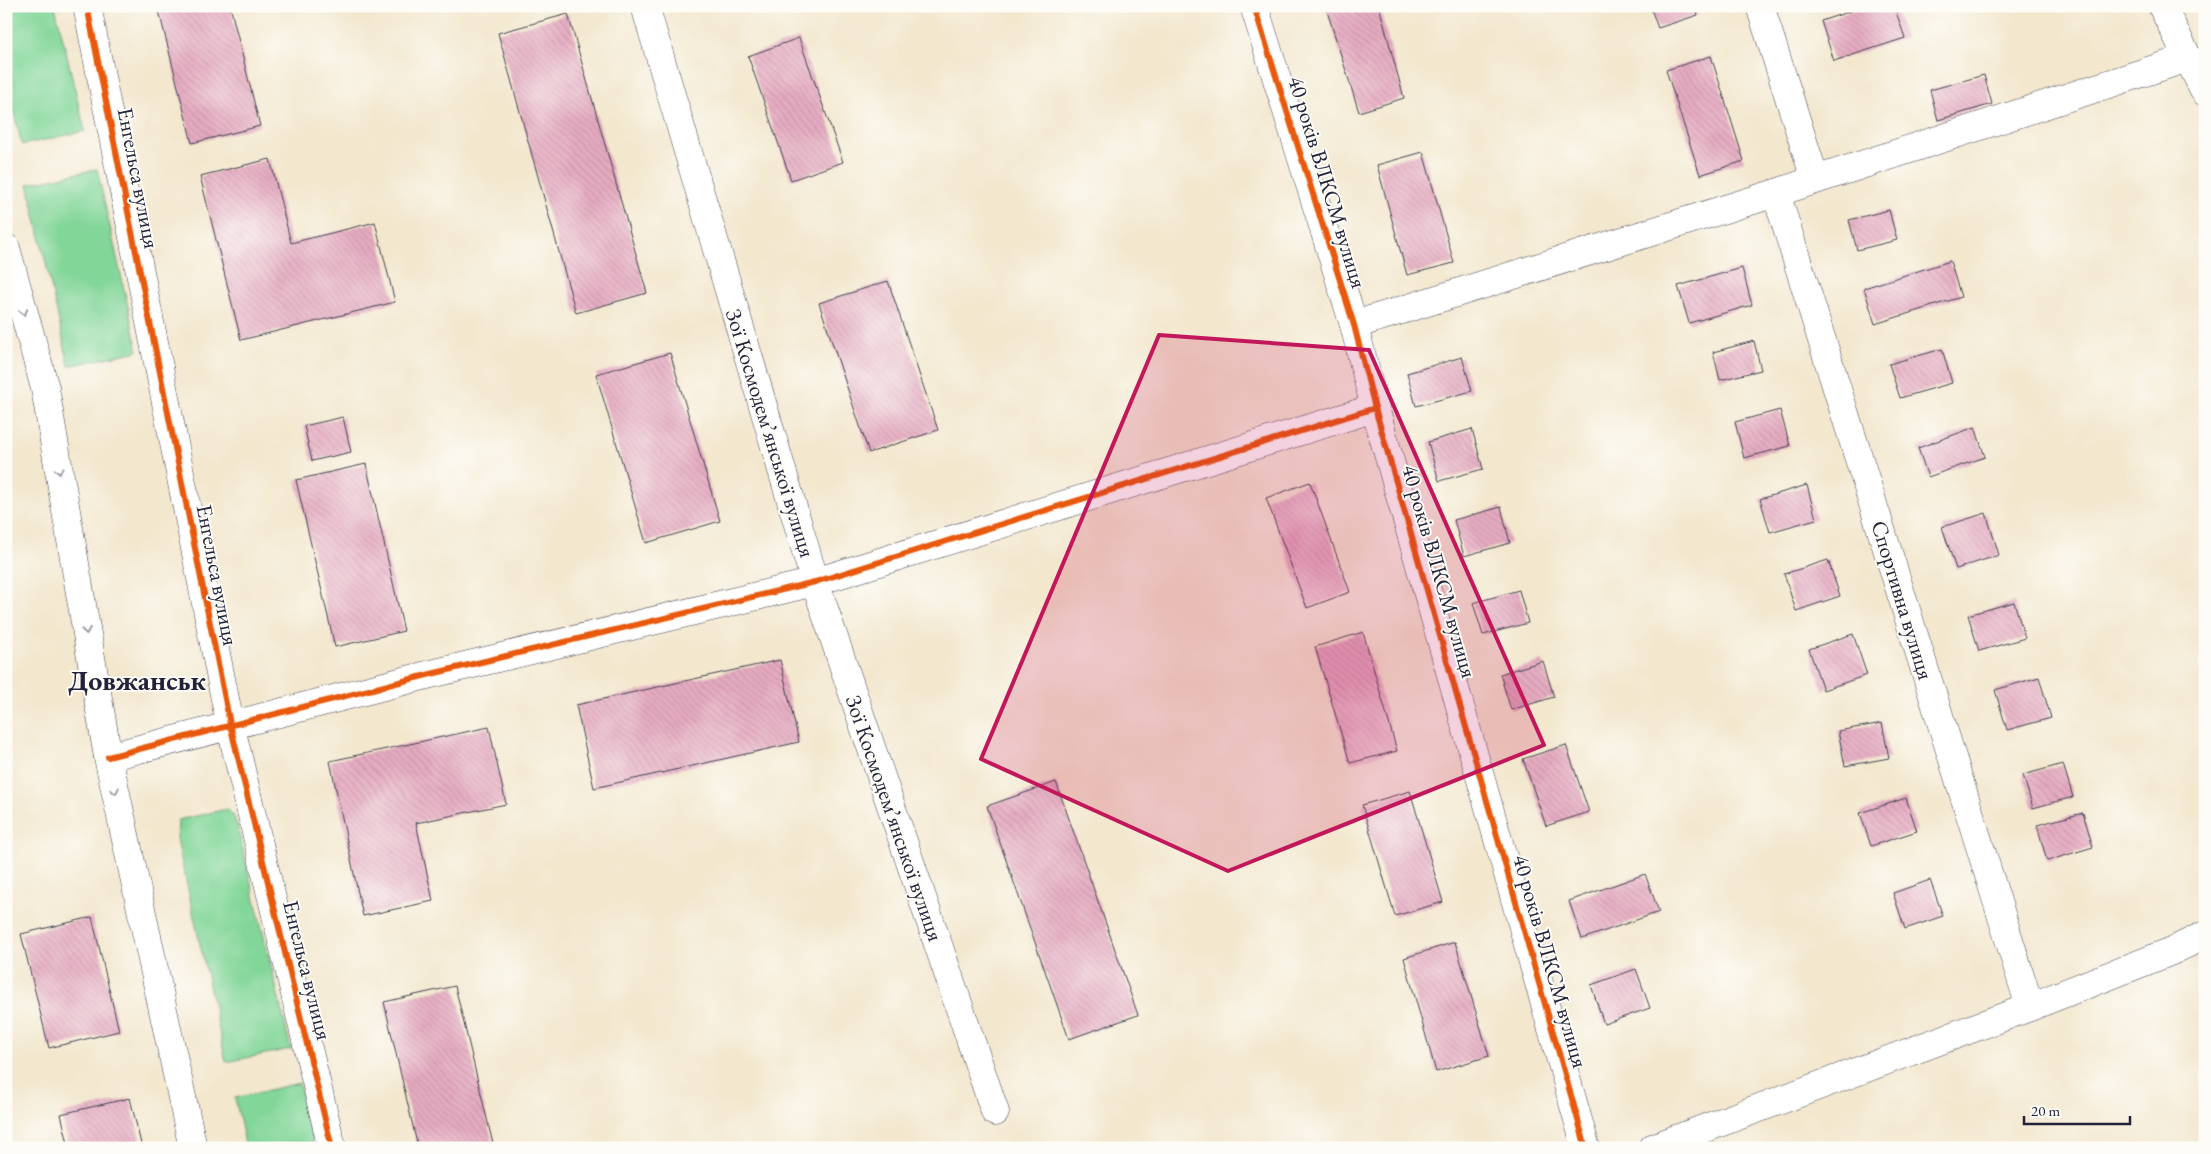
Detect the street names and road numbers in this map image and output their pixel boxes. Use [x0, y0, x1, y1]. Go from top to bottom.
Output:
street label: 40 років ВЛКСМ вулиця [1281, 72, 1374, 292]
street label: Енгельса вулиця [111, 105, 166, 251]
street label: Зої Космодем’янської вулиця [719, 305, 822, 561]
street label: 40 років ВЛКСМ вулиця [1395, 461, 1484, 681]
street label: Енгельса вулиця [190, 502, 245, 648]
street label: Спортивна вулиця [1865, 517, 1941, 683]
street label: Зої Космодем’янської вулиця [839, 691, 950, 945]
street label: 40 років ВЛКСМ вулиця [1506, 851, 1595, 1071]
street label: Енгельса вулиця [276, 897, 339, 1043]

